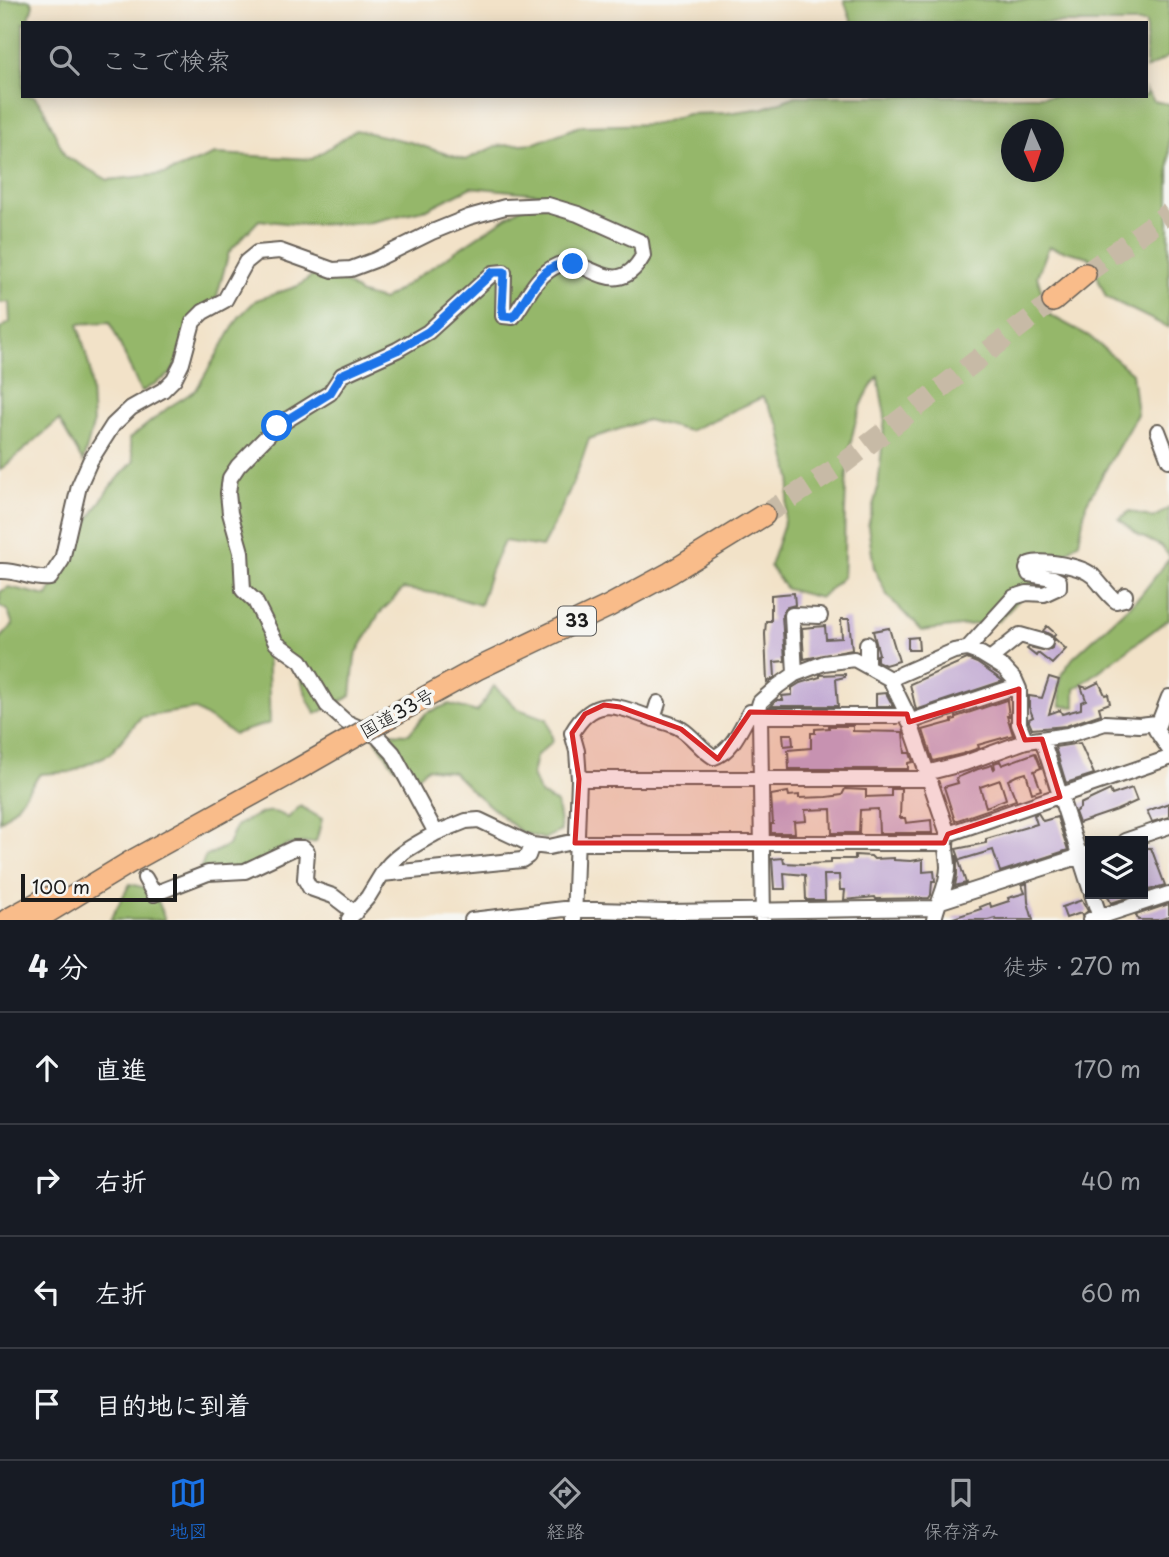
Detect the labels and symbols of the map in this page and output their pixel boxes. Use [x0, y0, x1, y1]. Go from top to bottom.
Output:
north arrow [1001, 119, 1064, 182]
route end [557, 248, 588, 279]
route start [261, 410, 292, 441]
road number: 33 [558, 606, 596, 636]
street label: 国道33号 [354, 680, 439, 744]
scale bar [21, 871, 177, 903]

